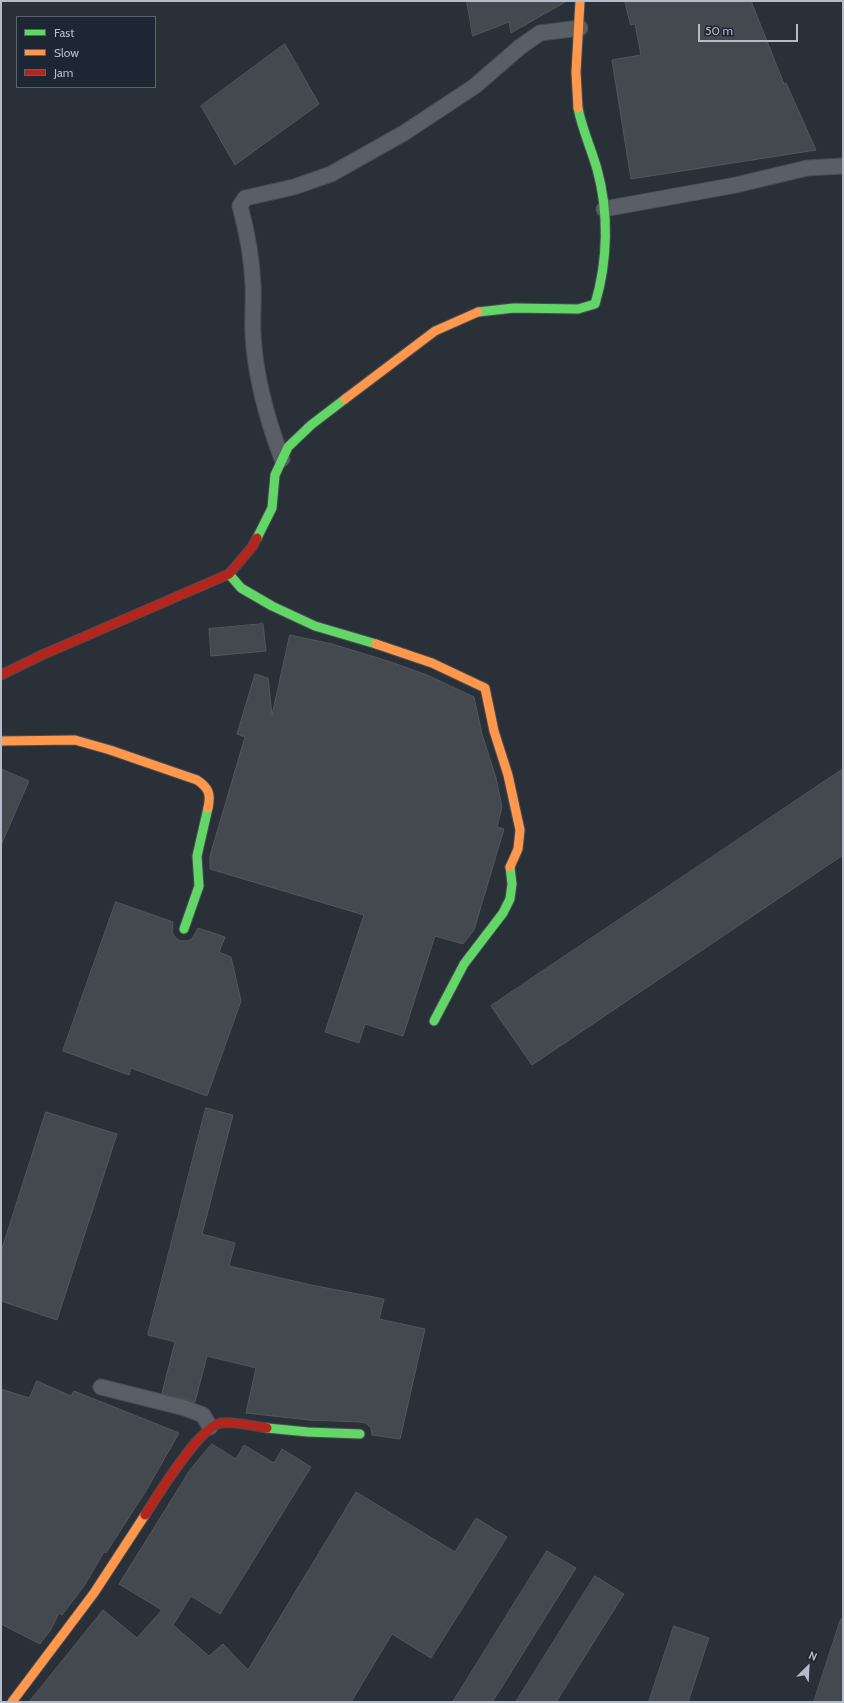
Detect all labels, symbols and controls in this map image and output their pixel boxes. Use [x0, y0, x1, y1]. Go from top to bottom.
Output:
legend [16, 16, 156, 88]
scale bar [700, 16, 800, 42]
text: 50 m [705, 23, 733, 38]
text: Fast [54, 25, 74, 40]
text: Slow [54, 45, 79, 60]
text: Jam [54, 65, 73, 80]
north arrow [788, 1647, 828, 1687]
text: N [806, 1648, 819, 1664]

